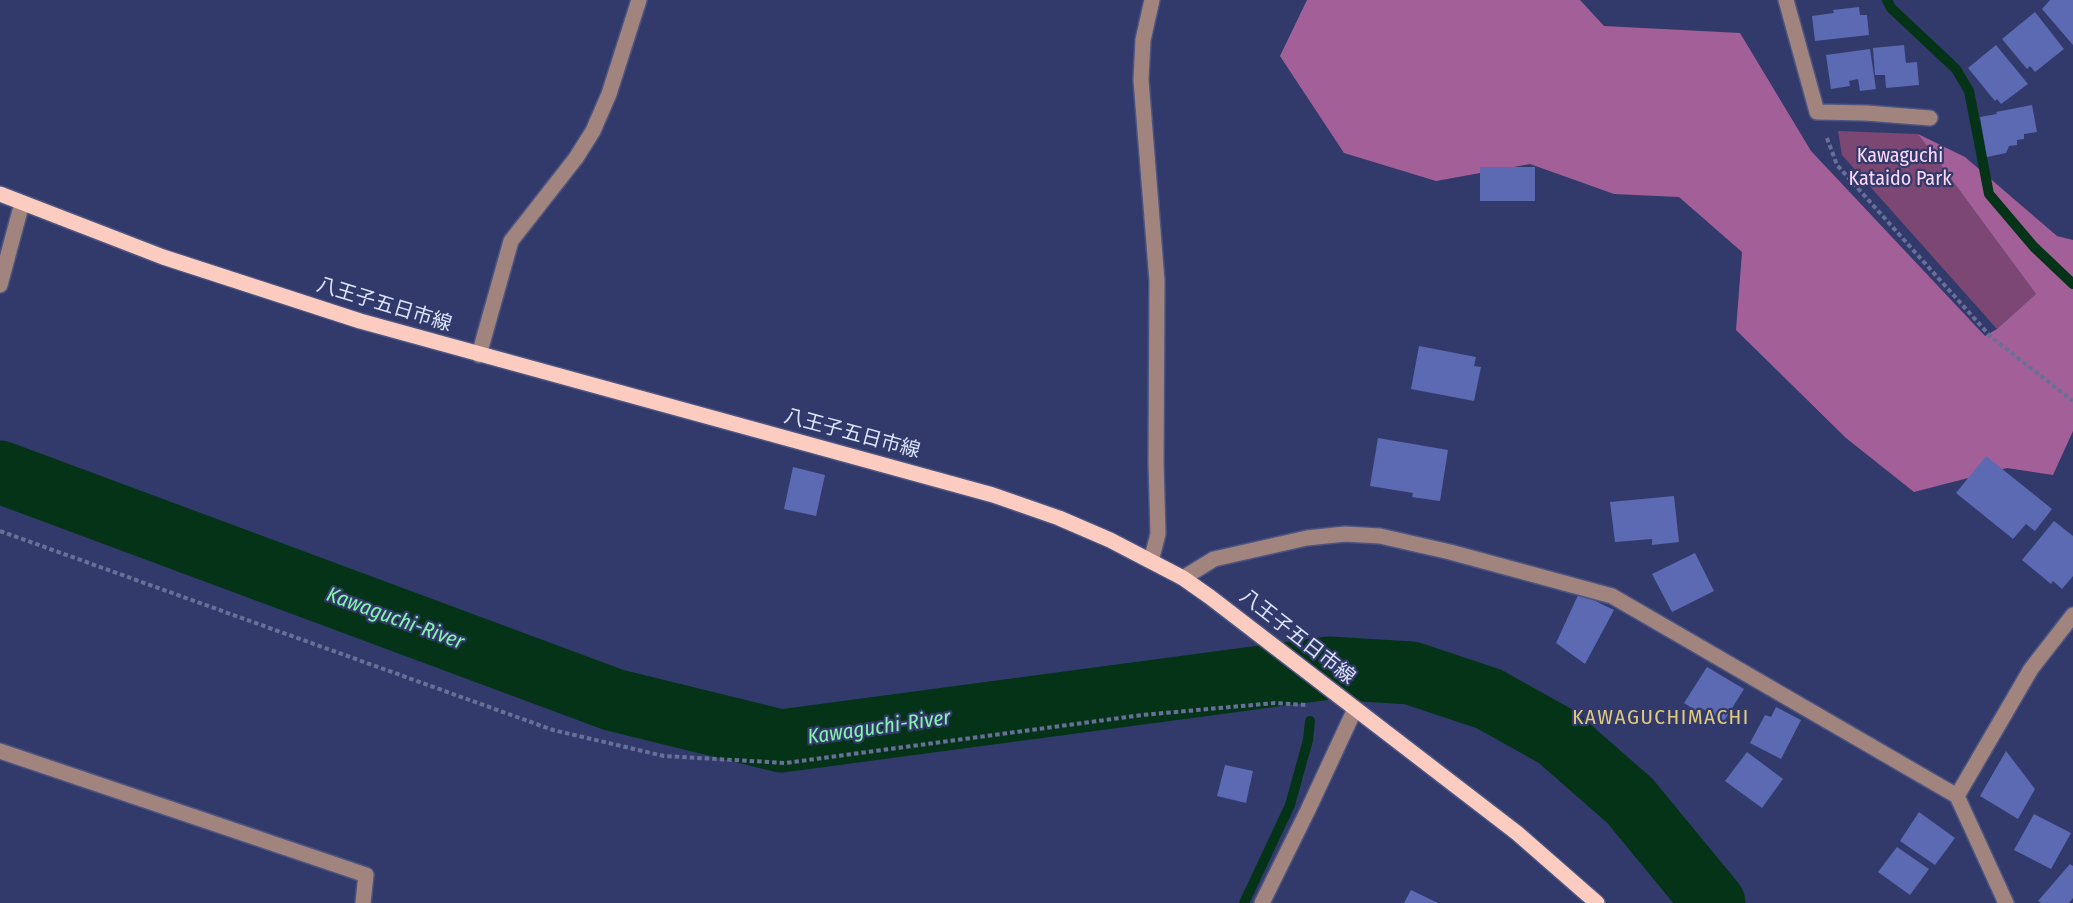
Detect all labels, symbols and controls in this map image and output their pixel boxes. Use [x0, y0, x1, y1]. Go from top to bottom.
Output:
park label: Kawaguchi Kataido Park [1849, 144, 1951, 191]
street label: 八王子五日市線 [314, 273, 454, 337]
street label: 八王子五日市線 [781, 404, 923, 464]
water label: Kawaguchi-River [323, 583, 467, 655]
street label: 八王子五日市線 [1234, 584, 1360, 690]
water label: Kawaguchi-River [806, 705, 952, 751]
district label: KAWAGUCHIMACHI [1572, 705, 1750, 731]

